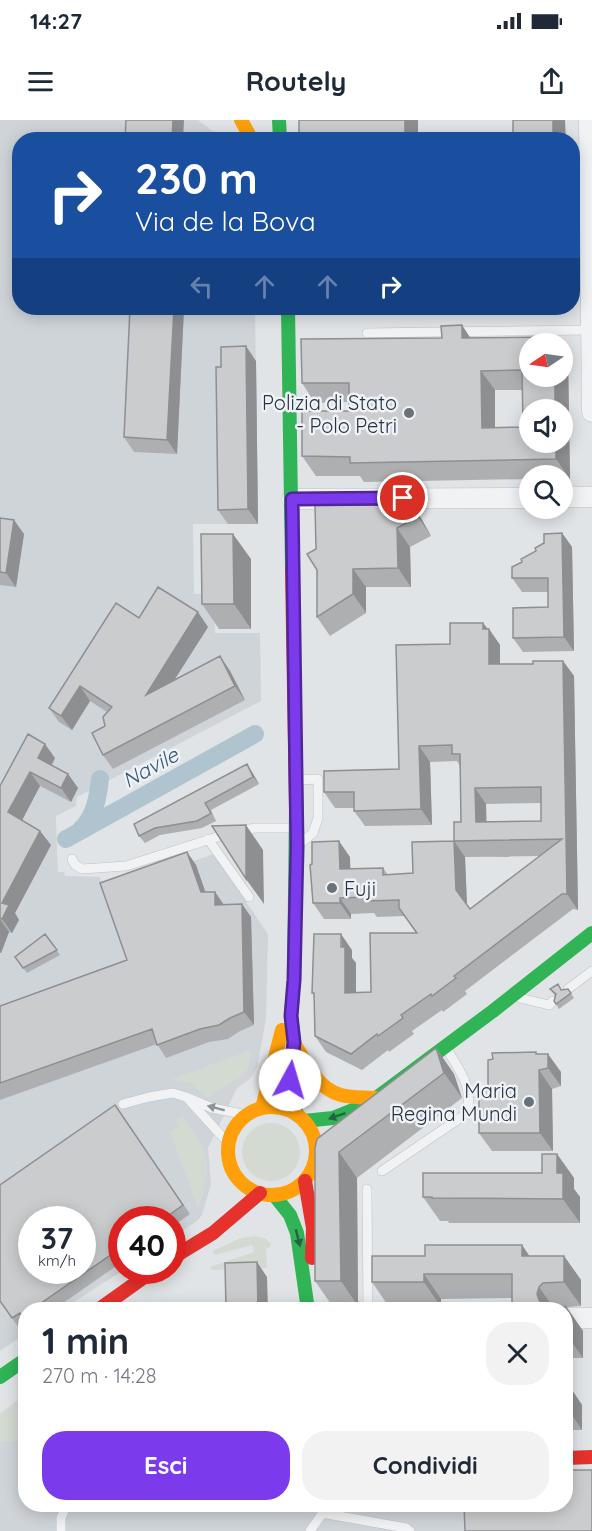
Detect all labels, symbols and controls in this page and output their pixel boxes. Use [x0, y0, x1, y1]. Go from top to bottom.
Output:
text: 14:27 [30, 7, 82, 35]
text: Routely [246, 64, 346, 98]
icon: menu [24, 65, 57, 98]
icon: share [535, 65, 568, 98]
text: 230 m [135, 152, 258, 205]
icon: right [36, 156, 114, 234]
text: Via de la Bova [135, 204, 316, 238]
icon: left [185, 270, 218, 303]
icon: ahead [248, 270, 281, 303]
icon: ahead [311, 270, 344, 303]
icon: right [374, 270, 407, 303]
north arrow [519, 333, 573, 387]
map controls [519, 333, 573, 519]
place label: Polizia di Stato - Polo Petri [262, 390, 397, 438]
button: sound [519, 399, 573, 453]
marker: Polizia di Stato - Polo Petri [402, 406, 416, 420]
button: search [519, 465, 573, 519]
pin [377, 472, 428, 523]
icon: arrive [386, 481, 419, 514]
water label: Navile [118, 741, 183, 793]
place label: Fuji [344, 876, 376, 901]
marker: Fuji [325, 881, 339, 895]
position arrow [258, 1048, 322, 1112]
place label: Maria Regina Mundi [391, 1078, 517, 1126]
marker: Maria Regina Mundi [522, 1095, 536, 1109]
one-way arrow [207, 1103, 225, 1113]
one-way arrow [328, 1112, 346, 1121]
speed limit sign: 40 [108, 1206, 186, 1284]
text: 37 [41, 1219, 73, 1257]
one-way arrow [294, 1229, 304, 1248]
text: km/h [38, 1251, 76, 1270]
text: 1 min [42, 1318, 129, 1363]
button: close [486, 1322, 549, 1385]
text: 270 m · 14:28 [42, 1363, 157, 1388]
button: Esci [42, 1431, 290, 1500]
button: Condividi [302, 1431, 549, 1500]

